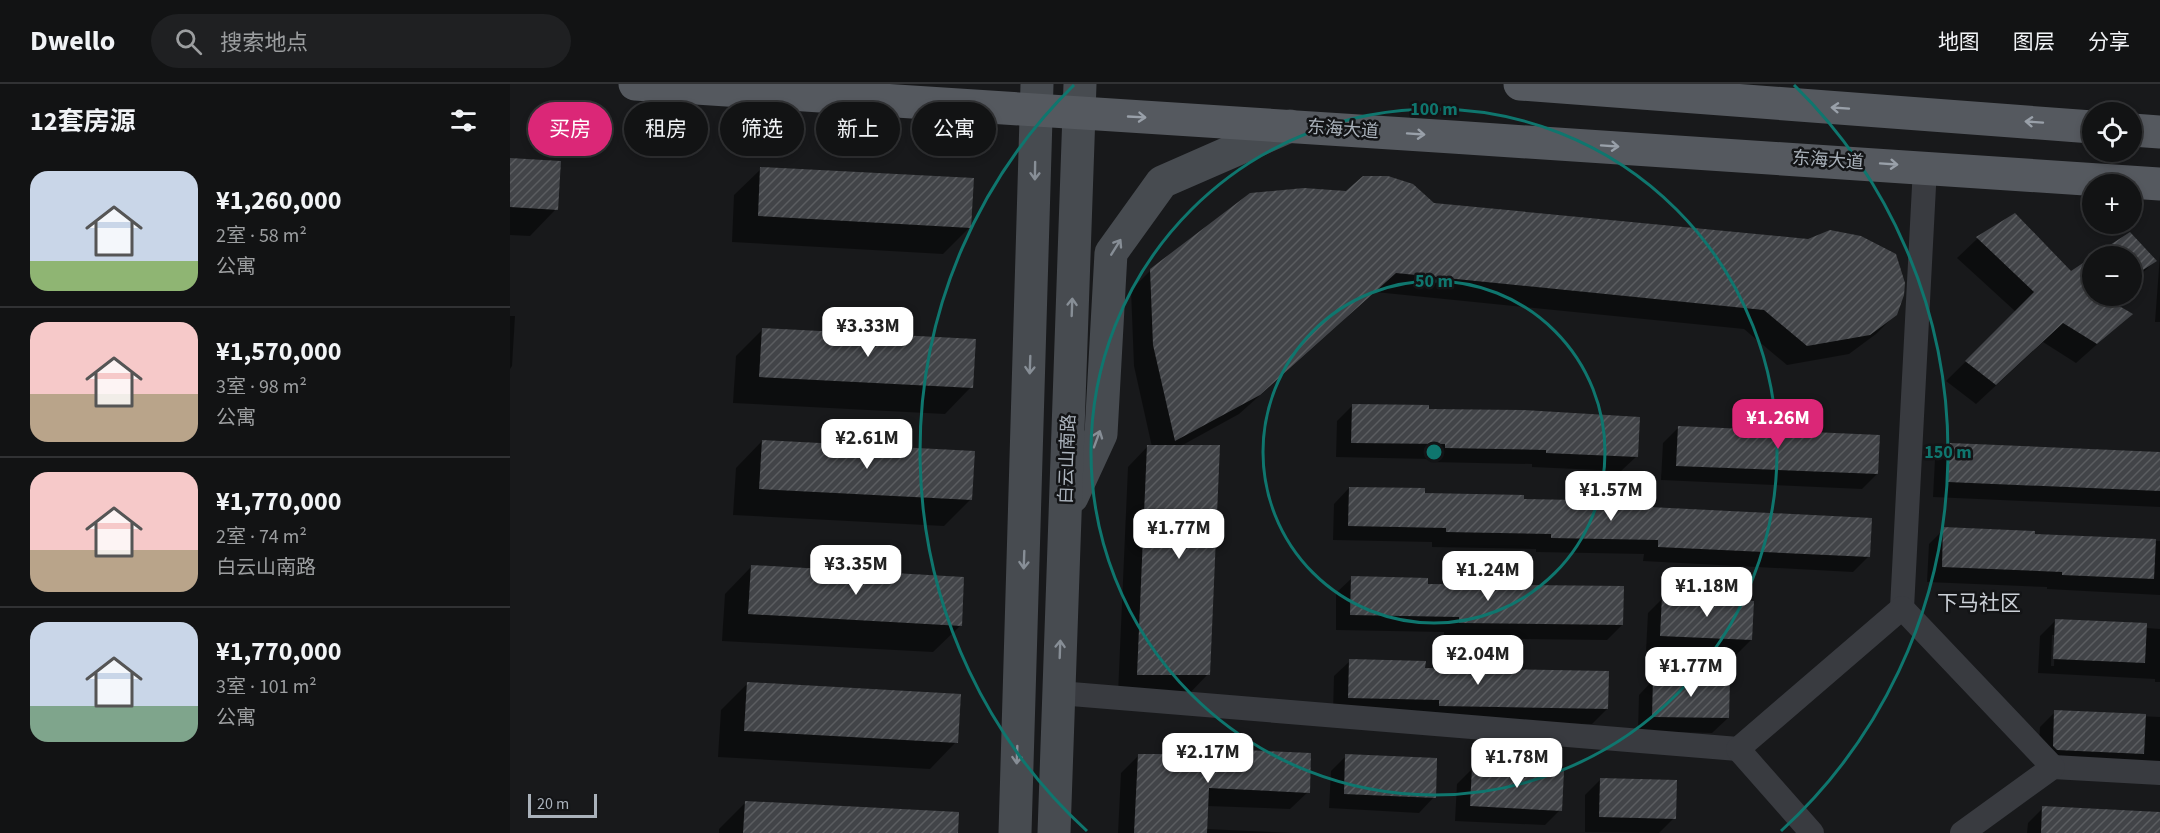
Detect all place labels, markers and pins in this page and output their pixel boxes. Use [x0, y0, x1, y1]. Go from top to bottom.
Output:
pin: ¥3.33M [819, 307, 917, 358]
pin: ¥1.26M [1729, 399, 1827, 450]
pin: ¥2.61M [818, 419, 916, 470]
centre of rings [1424, 442, 1444, 462]
pin: ¥1.57M [1562, 471, 1660, 522]
pin: ¥1.77M [1130, 509, 1228, 560]
pin: ¥3.35M [807, 545, 905, 596]
pin: ¥1.24M [1439, 551, 1537, 602]
pin: ¥1.18M [1658, 567, 1756, 618]
pin: ¥2.04M [1429, 635, 1527, 686]
pin: ¥1.77M [1642, 647, 1740, 698]
pin: ¥2.17M [1159, 733, 1257, 784]
pin: ¥1.78M [1468, 738, 1566, 789]

